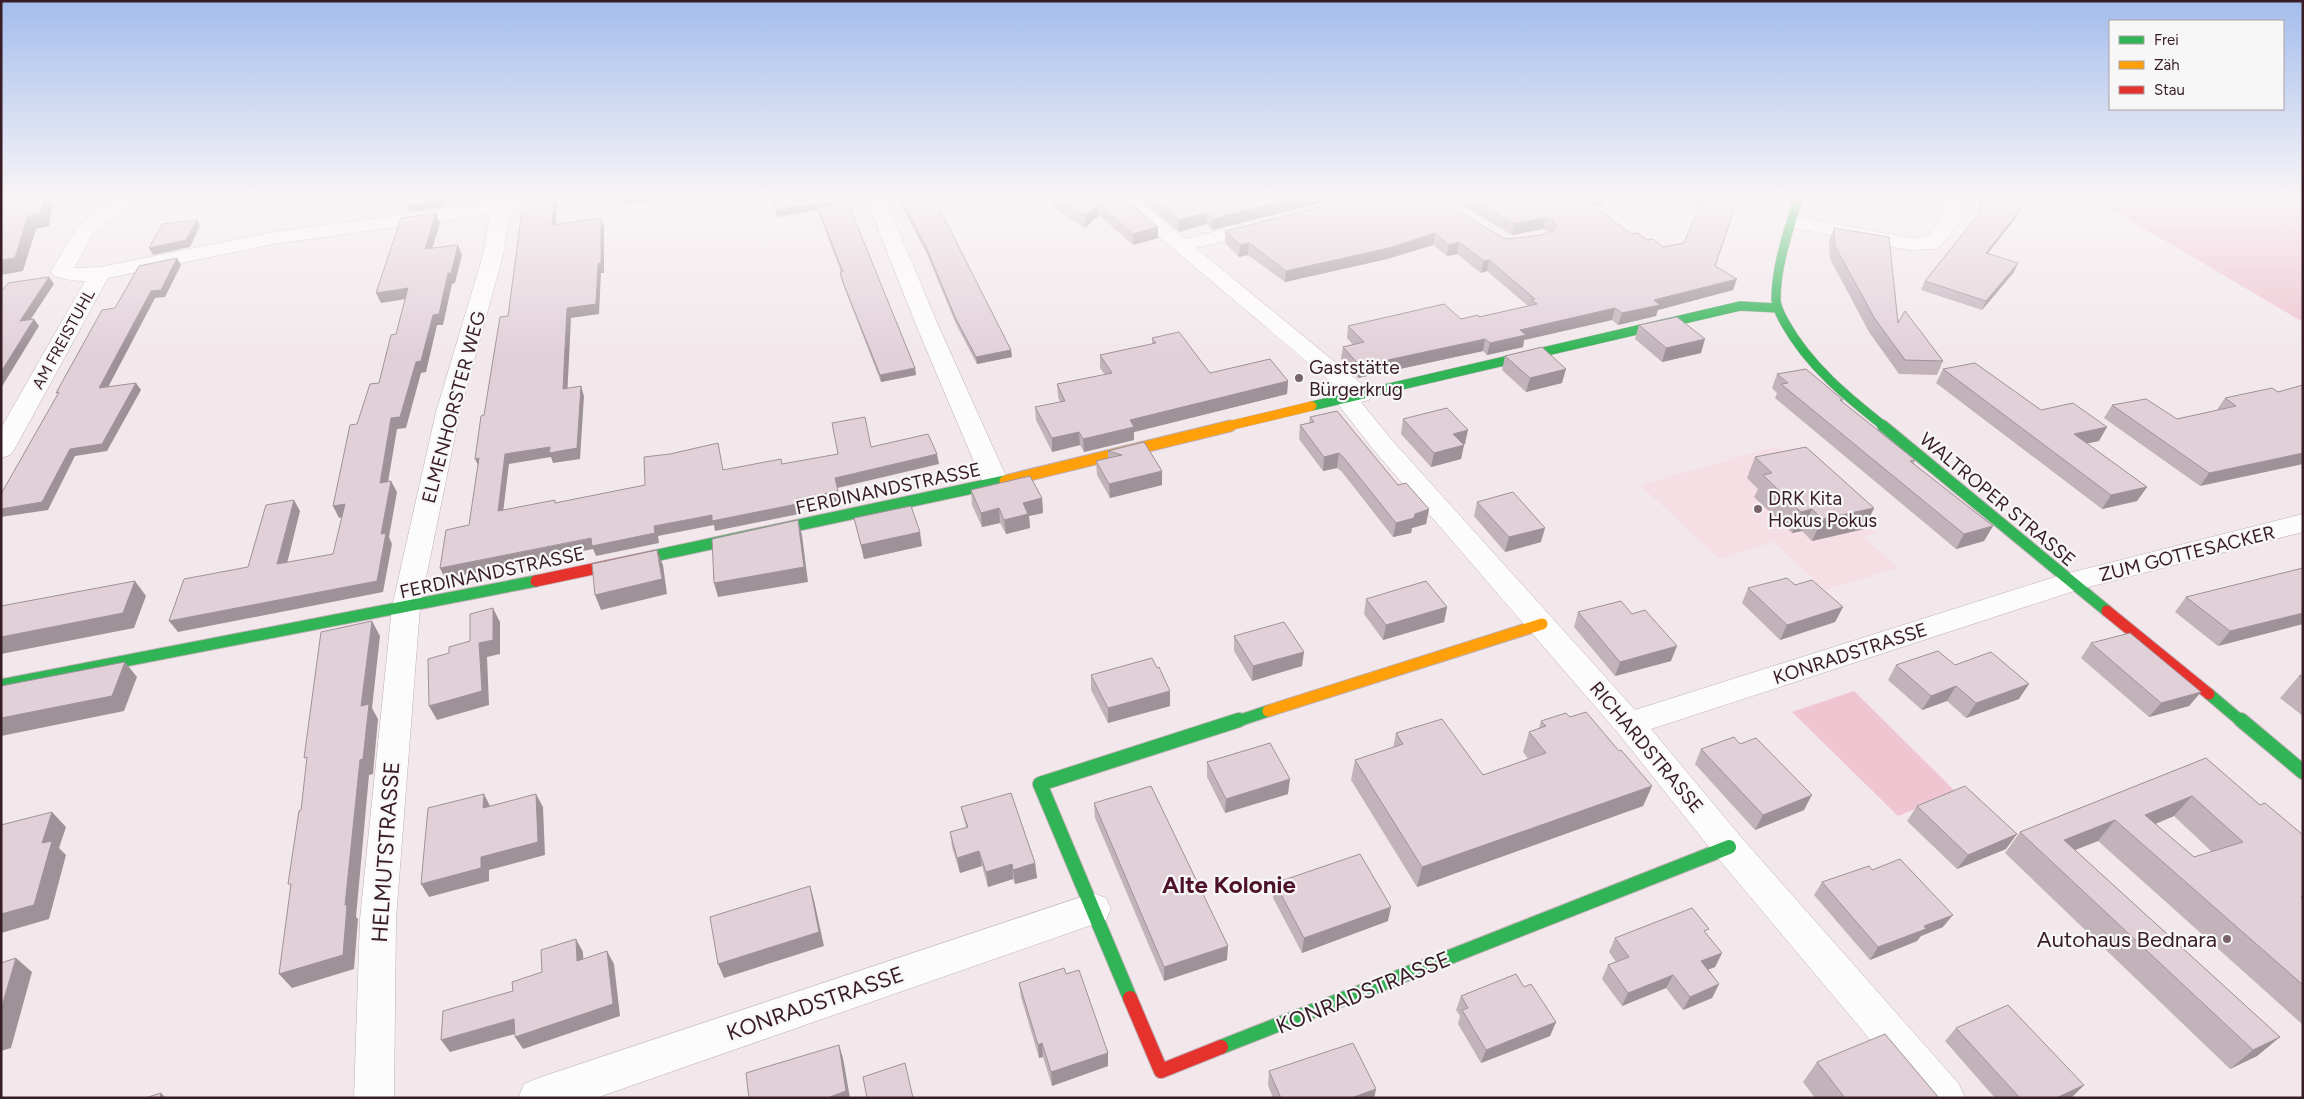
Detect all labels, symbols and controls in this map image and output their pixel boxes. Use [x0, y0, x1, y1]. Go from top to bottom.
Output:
legend [2109, 20, 2284, 110]
text: Frei [2154, 31, 2179, 49]
text: Zäh [2154, 56, 2180, 74]
text: Stau [2154, 81, 2185, 99]
street label: AM FREISTUHL [28, 285, 99, 392]
street label: ELMENHORSTER WEG [417, 309, 490, 506]
place label: Gaststätte Bürgerkrug [1309, 356, 1403, 401]
marker: Gaststätte Bürgerkrug [1293, 372, 1305, 384]
street label: WALTROPER STRASSE [1915, 427, 2080, 571]
street label: FERDINANDSTRASSE [793, 458, 983, 519]
place label: DRK Kita Hokus Pokus [1768, 487, 1877, 532]
marker: DRK Kita Hokus Pokus [1752, 503, 1764, 515]
street label: ZUM GOTTESACKER [2097, 521, 2277, 586]
street label: FERDINANDSTRASSE [397, 542, 587, 603]
street label: KONRADSTRASSE [1770, 618, 1930, 689]
street label: RICHARDSTRASSE [1585, 677, 1708, 818]
street label: HELMUTSTRASSE [366, 761, 405, 944]
district label: Alte Kolonie [1162, 870, 1296, 899]
place label: Autohaus Bednara [2037, 926, 2217, 953]
marker: Autohaus Bednara [2221, 933, 2233, 945]
street label: KONRADSTRASSE [1272, 945, 1454, 1040]
street label: KONRADSTRASSE [723, 960, 907, 1046]

